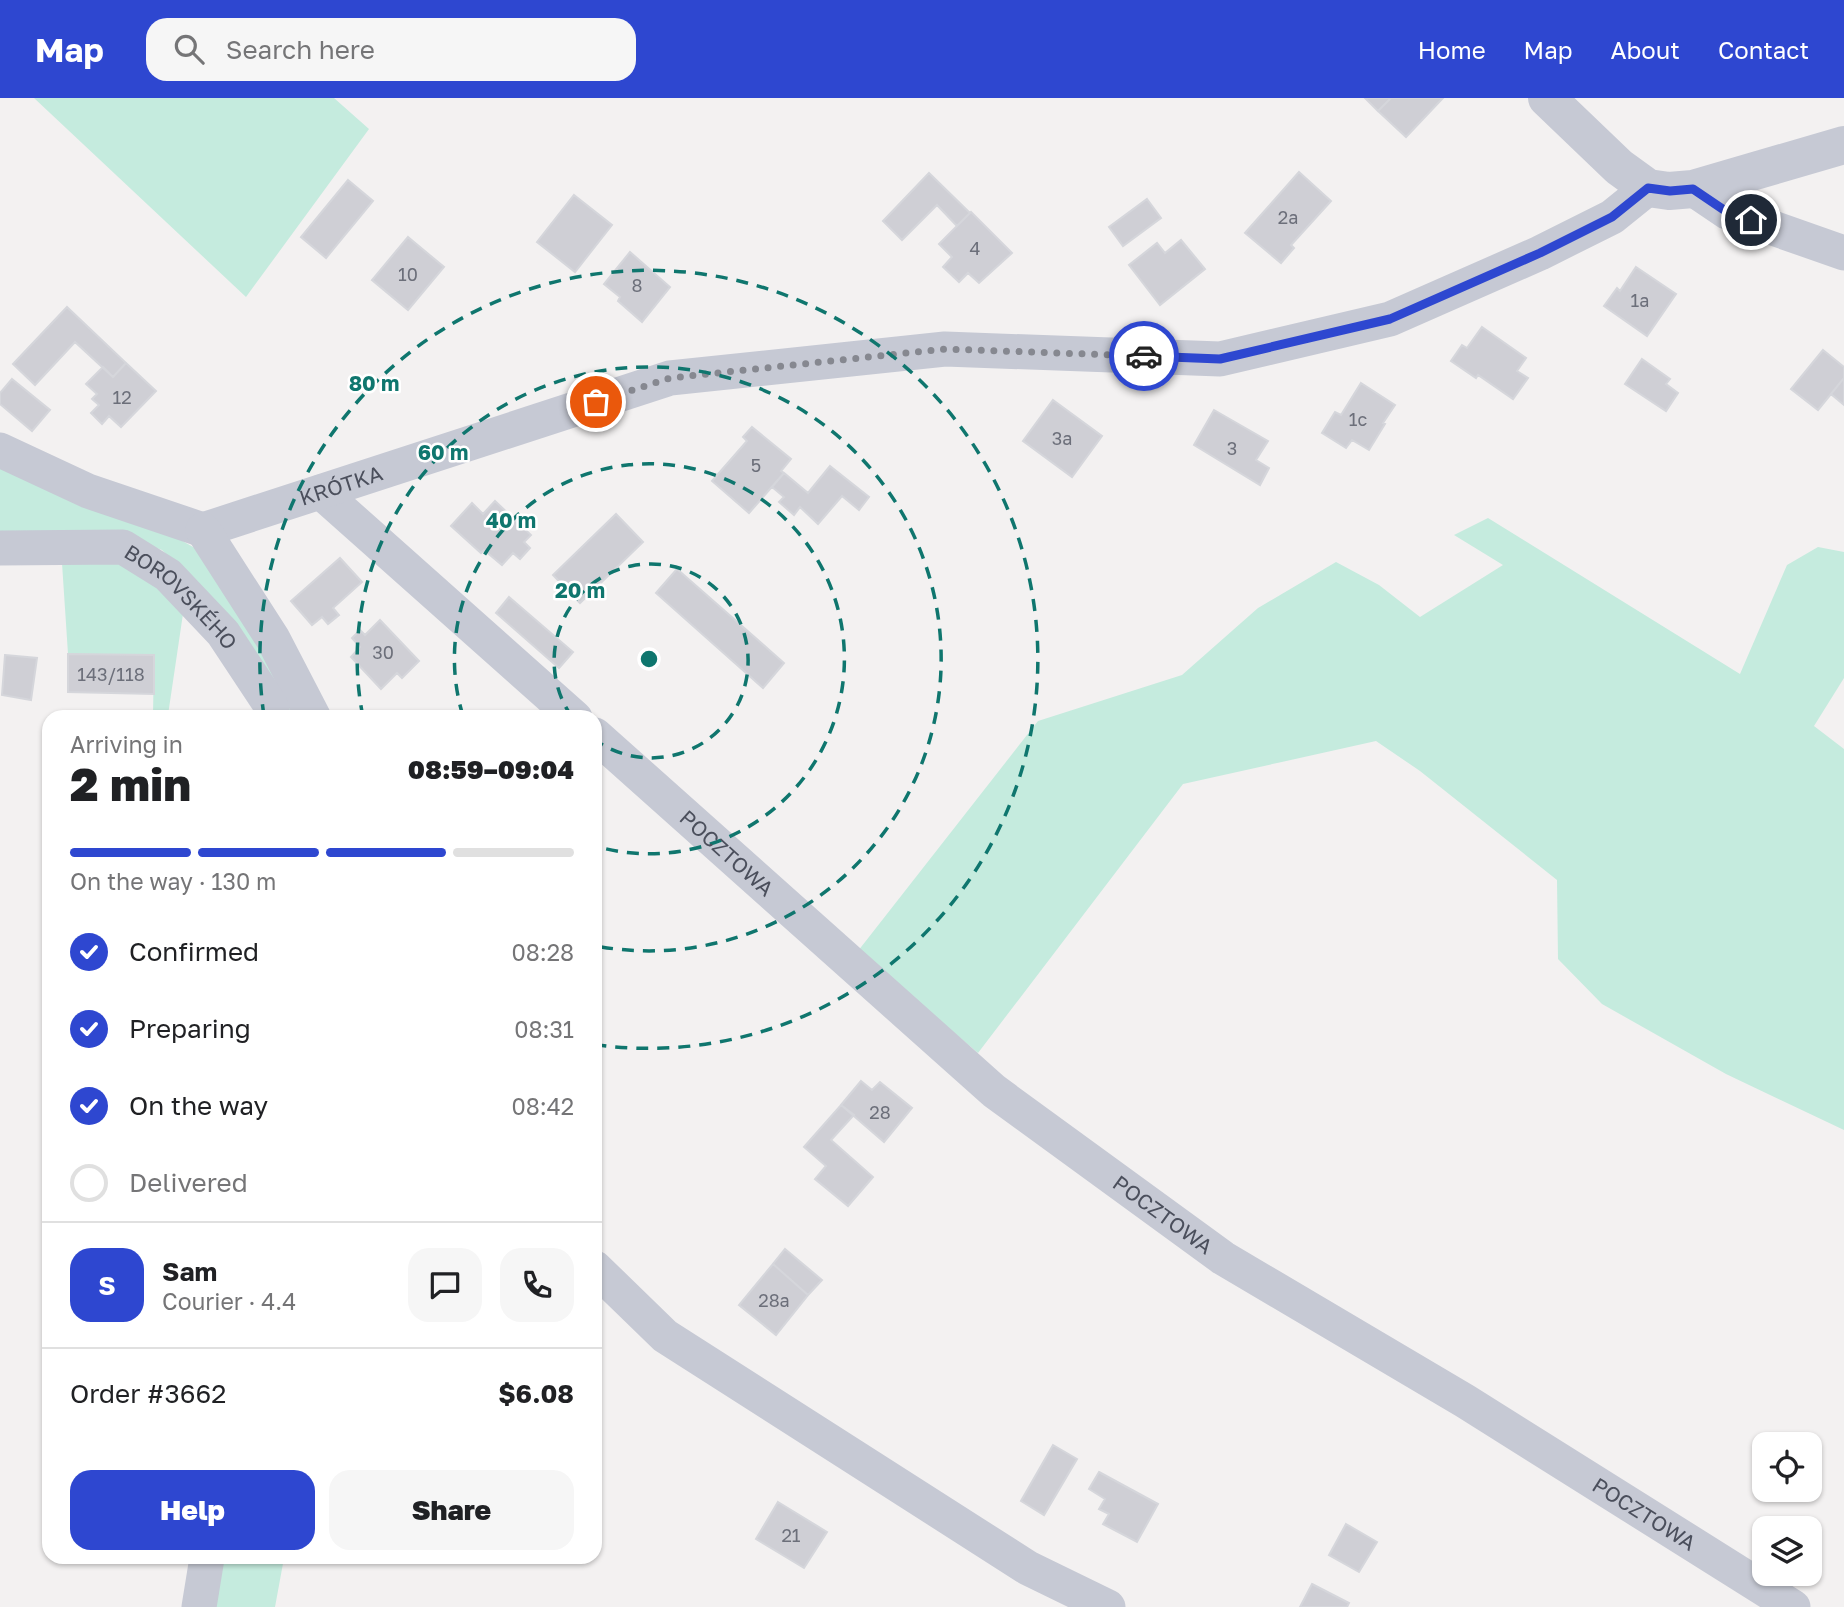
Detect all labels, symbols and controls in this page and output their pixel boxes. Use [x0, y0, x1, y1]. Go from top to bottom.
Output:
search box [146, 18, 636, 81]
text: Map [35, 30, 104, 69]
icon: search [170, 30, 208, 68]
text: Search here [226, 34, 375, 65]
text: Home [1418, 35, 1486, 64]
text: Map [1524, 35, 1573, 64]
text: About [1611, 35, 1680, 64]
text: Contact [1718, 35, 1809, 64]
pin [1721, 190, 1781, 250]
icon: home [1732, 201, 1770, 239]
house number: 2a [1278, 206, 1298, 228]
house number: 4 [970, 237, 981, 259]
house number: 10 [398, 263, 418, 285]
house number: 8 [632, 274, 642, 296]
house number: 1a [1631, 289, 1649, 311]
courier [1109, 321, 1179, 391]
icon: car [1125, 337, 1163, 375]
text: 80 m [349, 370, 399, 396]
pin [566, 372, 626, 432]
icon: bag [577, 383, 615, 421]
house number: 12 [112, 386, 132, 408]
house number: 1c [1349, 408, 1367, 430]
house number: 3a [1052, 427, 1072, 449]
house number: 3 [1227, 437, 1237, 459]
text: 60 m [418, 439, 468, 465]
house number: 5 [751, 454, 761, 476]
street label: KRÓTKA [296, 459, 386, 511]
text: 40 m [486, 507, 536, 533]
street label: BOROVSKÉHO [120, 538, 243, 654]
text: 20 m [555, 577, 605, 603]
house number: 30 [372, 641, 394, 663]
centre of rings [637, 647, 661, 671]
house number: 143/118 [77, 663, 145, 685]
text: Arriving in [70, 730, 183, 758]
text: 08:59–09:04 [408, 754, 574, 785]
text: 2 min [70, 756, 191, 811]
street label: POCZTOWA [675, 804, 779, 901]
text: On the way · 130 m [70, 867, 276, 895]
icon: check [70, 933, 108, 971]
text: Confirmed [129, 936, 259, 967]
text: 08:28 [511, 938, 574, 966]
icon: check [70, 1010, 108, 1048]
text: Preparing [129, 1013, 251, 1044]
text: 08:31 [514, 1015, 574, 1043]
icon: check [70, 1087, 108, 1125]
text: On the way [129, 1090, 268, 1121]
text: 08:42 [511, 1092, 574, 1120]
house number: 28 [869, 1101, 891, 1123]
text: Delivered [129, 1167, 248, 1198]
street label: POCZTOWA [1108, 1169, 1218, 1259]
button: chat [408, 1248, 482, 1322]
button: phone [500, 1248, 574, 1322]
text: Sam [162, 1256, 217, 1287]
text: S [98, 1270, 116, 1301]
text: Courier · 4.4 [162, 1287, 296, 1315]
house number: 28a [758, 1289, 790, 1311]
text: Order #3662 [70, 1378, 226, 1409]
text: $6.08 [498, 1378, 574, 1409]
map controls [1752, 1432, 1822, 1586]
button: locate [1752, 1432, 1822, 1502]
button: Help [70, 1470, 315, 1550]
button: Share [329, 1470, 574, 1550]
street label: POCZTOWA [1588, 1472, 1701, 1556]
button: layers [1752, 1516, 1822, 1586]
house number: 21 [781, 1524, 801, 1546]

